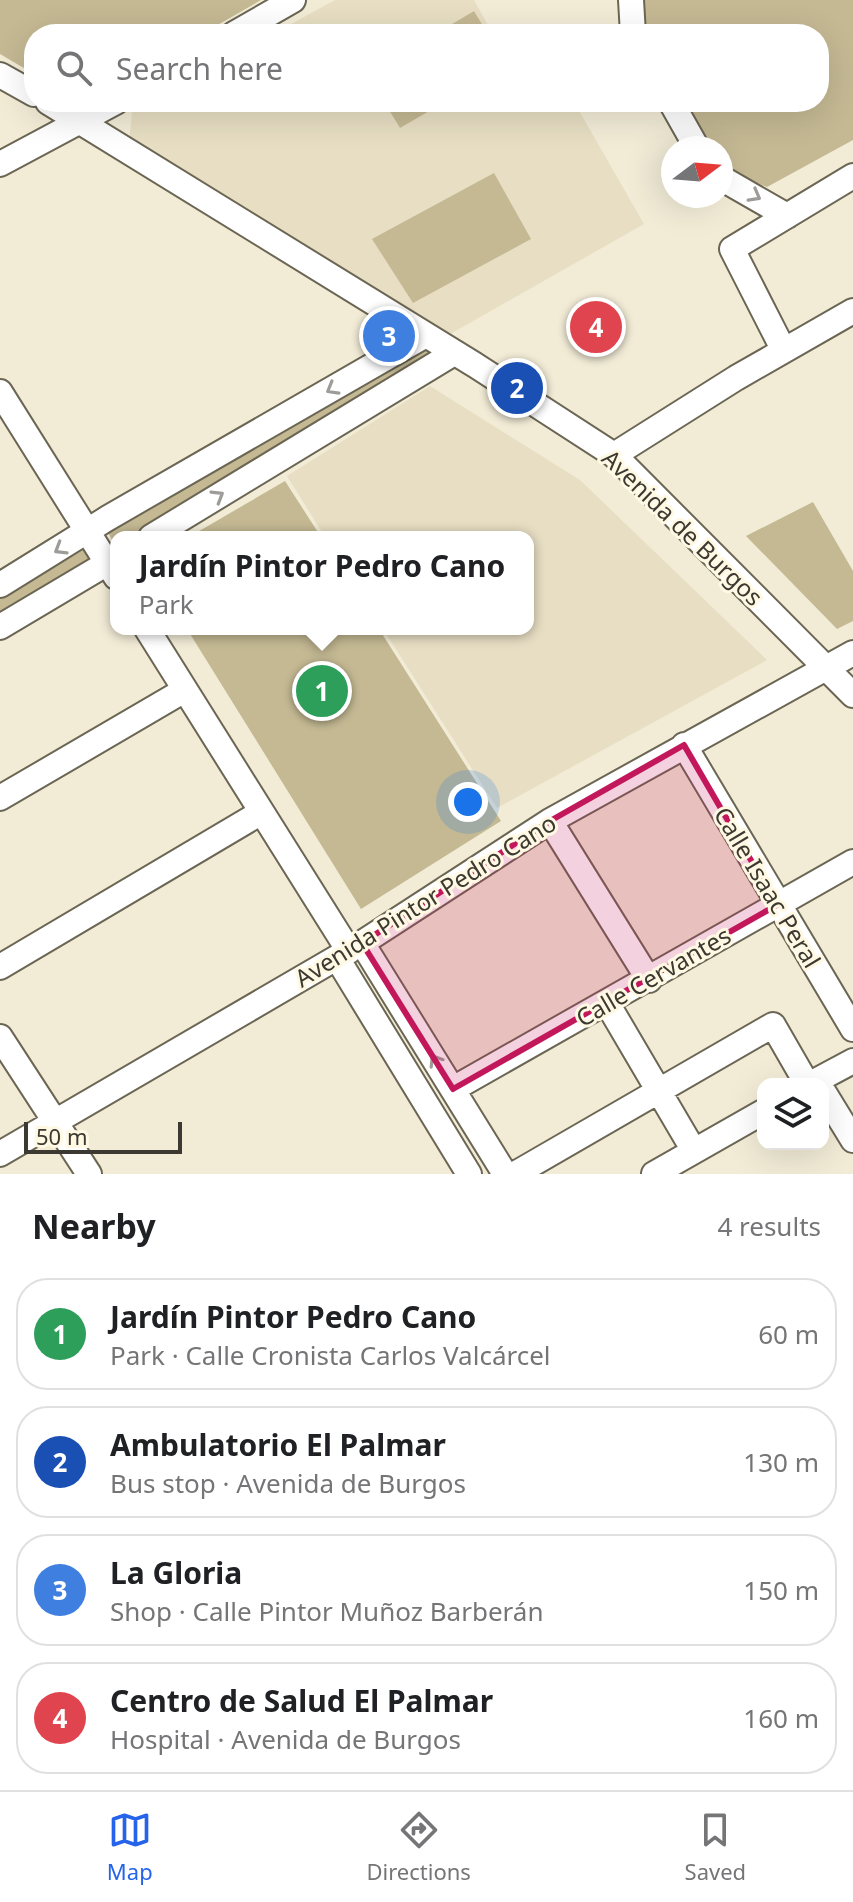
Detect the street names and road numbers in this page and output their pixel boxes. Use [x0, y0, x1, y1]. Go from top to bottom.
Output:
street label: Avenida de Burgos [595, 442, 771, 612]
street label: Calle Isaac Peral [707, 800, 829, 974]
street label: Avenida Pintor Pedro Cano [288, 806, 562, 994]
street label: Calle Cervantes [570, 918, 736, 1034]

